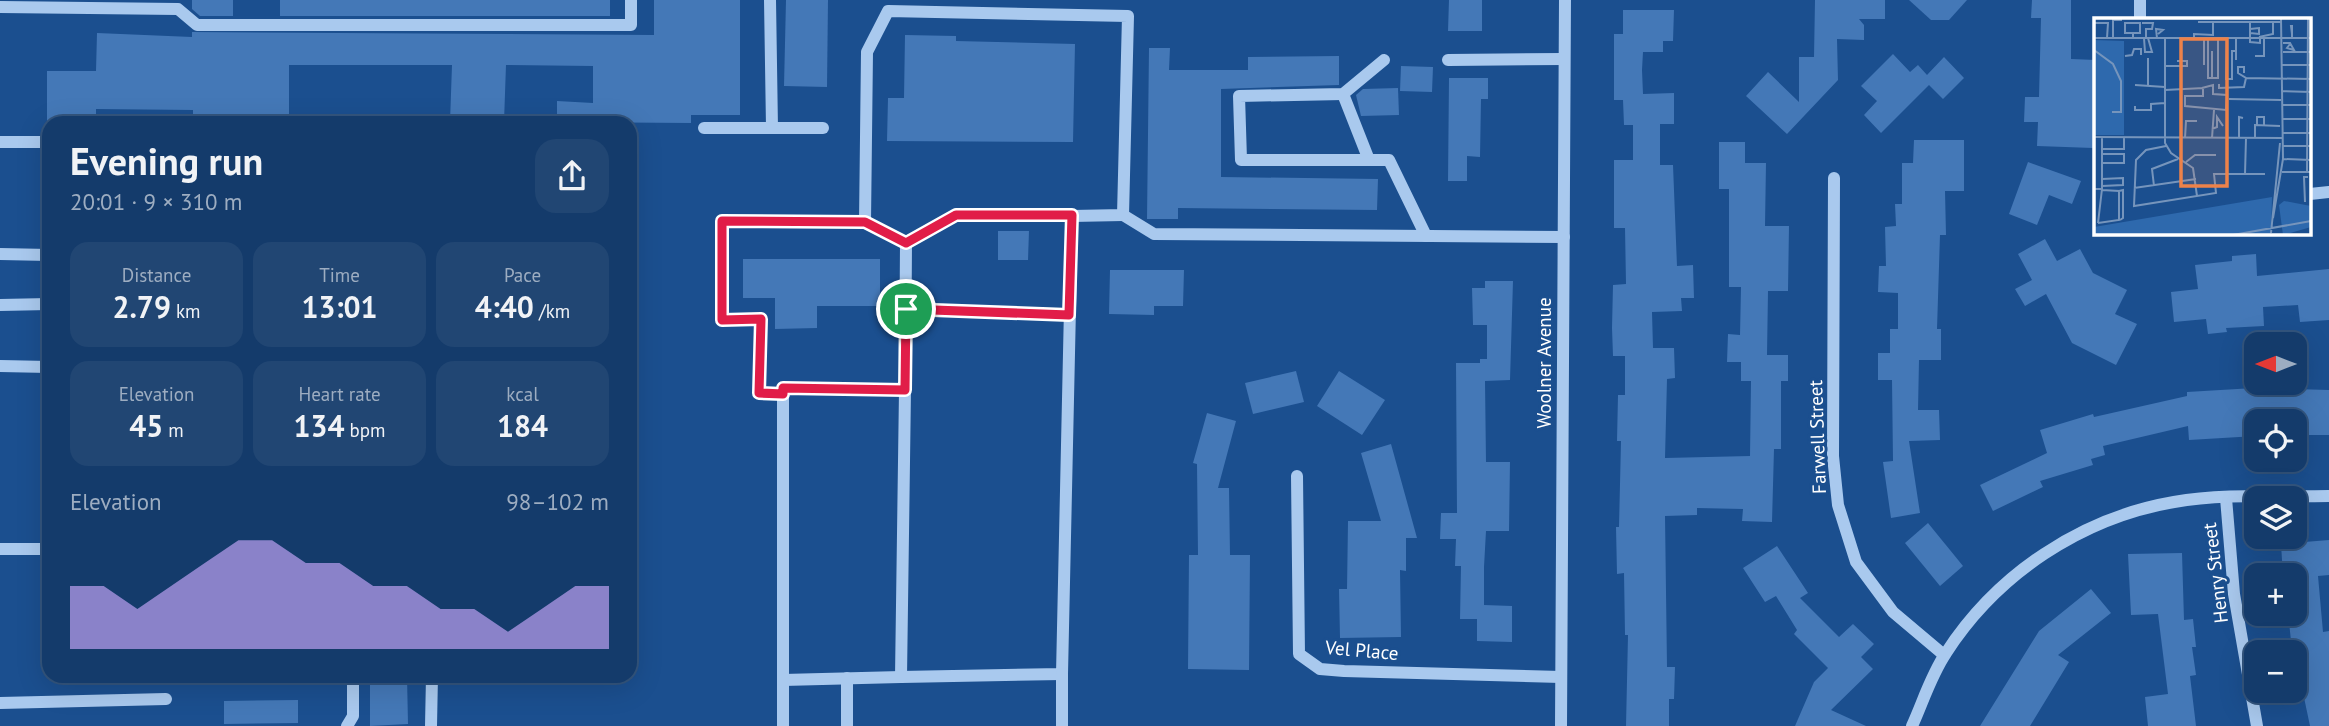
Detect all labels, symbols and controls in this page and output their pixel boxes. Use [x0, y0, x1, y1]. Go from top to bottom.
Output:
inset map [2094, 18, 2312, 234]
text: Evening run [70, 136, 263, 185]
button: share [535, 139, 609, 213]
text: 20:01 · 9 × 310 m [70, 187, 242, 216]
text: Distance [122, 263, 191, 287]
text: Time [319, 263, 360, 287]
text: Pace [504, 263, 541, 287]
pin [876, 279, 936, 339]
text: 2.79 [112, 287, 171, 326]
text: 13:01 [301, 287, 378, 326]
text: 4:40 [475, 287, 534, 326]
icon: arrive [887, 290, 925, 328]
street label: Woolner Avenue [1532, 297, 1556, 429]
text: km [171, 299, 201, 323]
text: /km [534, 299, 570, 323]
north arrow [2244, 332, 2306, 396]
map controls [2244, 332, 2307, 703]
street label: Farwell Street [1803, 379, 1831, 494]
text: Elevation [119, 382, 194, 406]
text: Heart rate [298, 382, 381, 406]
text: kcal [506, 382, 539, 406]
text: 45 [129, 406, 163, 445]
text: 134 [293, 406, 344, 445]
text: 184 [497, 406, 548, 445]
button: locate [2244, 409, 2307, 472]
text: m [163, 418, 184, 442]
text: bpm [344, 418, 386, 442]
button: layers [2244, 486, 2307, 549]
text: Elevation [70, 487, 162, 516]
text: 98–102 m [506, 487, 609, 516]
street label: Henry Street [2197, 521, 2233, 625]
button: + [2244, 563, 2307, 626]
street label: Vel Place [1323, 635, 1400, 665]
button: − [2244, 640, 2307, 703]

